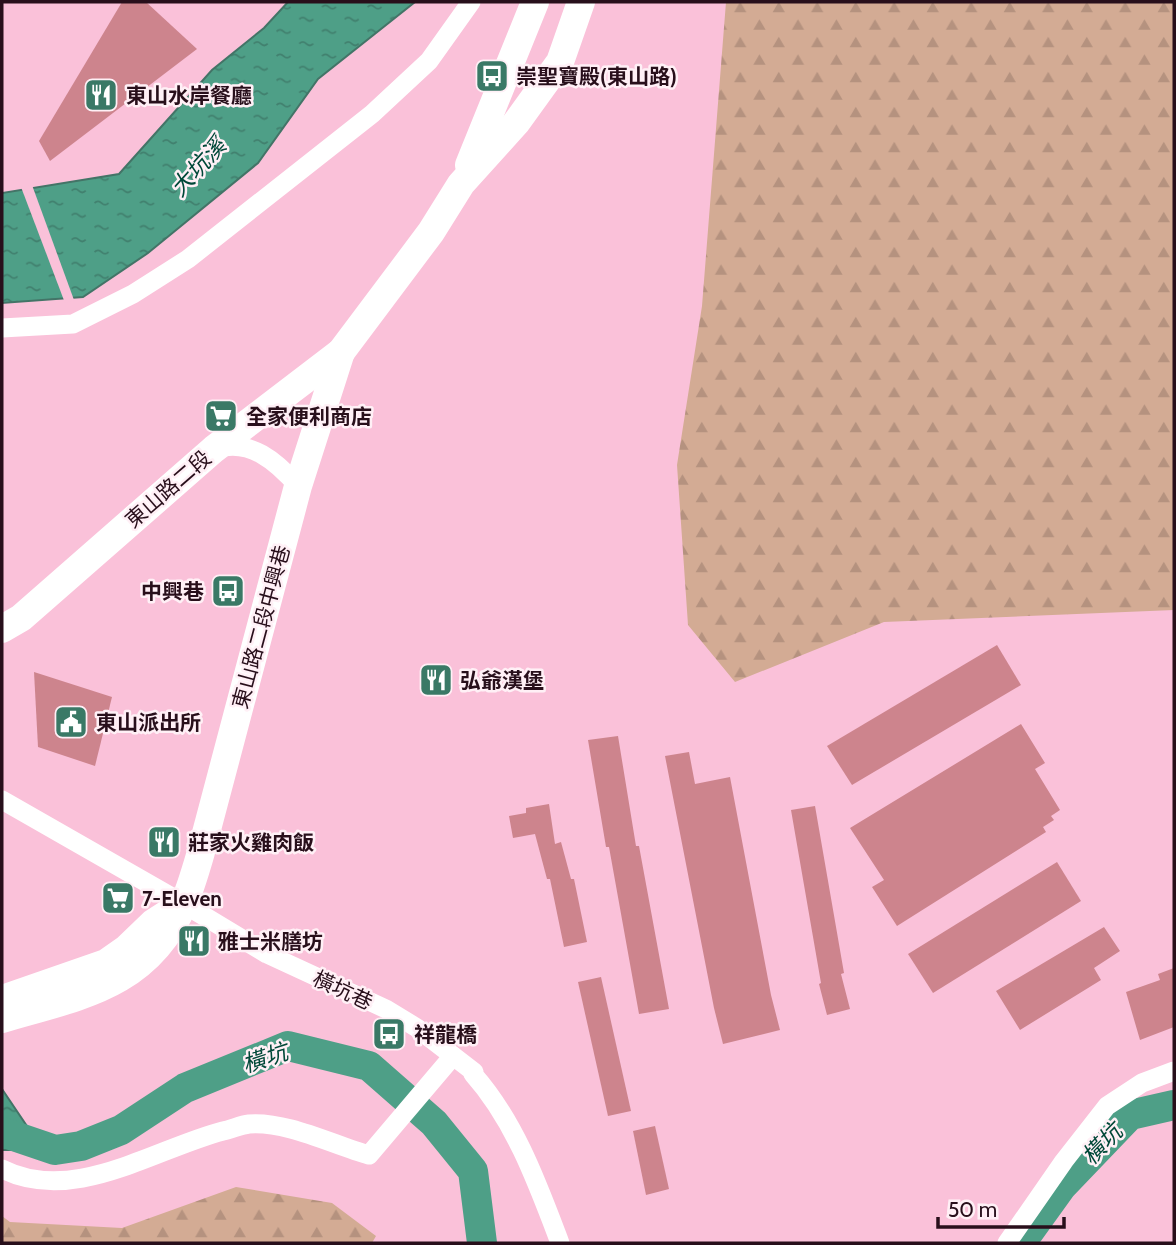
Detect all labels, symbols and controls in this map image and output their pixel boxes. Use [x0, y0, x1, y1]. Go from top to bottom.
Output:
bus stop icon: 崇聖寶殿(東山路) [473, 57, 511, 95]
place label: 崇聖寶殿(東山路) [516, 64, 677, 89]
restaurant icon: 東山水岸餐廳 [82, 76, 120, 114]
place label: 東山水岸餐廳 [126, 83, 252, 108]
water label: 大坑溪 [165, 130, 233, 202]
supermarket icon: 全家便利商店 [202, 397, 240, 435]
place label: 全家便利商店 [246, 404, 372, 429]
street label: 東山路二段 [120, 445, 216, 533]
street label: 東山路二段中興巷 [227, 543, 295, 711]
bus stop icon: 中興巷 [209, 572, 247, 610]
place label: 中興巷 [141, 579, 204, 604]
restaurant icon: 弘爺漢堡 [417, 661, 455, 699]
place label: 弘爺漢堡 [460, 668, 544, 693]
public building icon: 東山派出所 [52, 703, 90, 741]
place label: 東山派出所 [96, 710, 201, 735]
restaurant icon: 莊家火雞肉飯 [145, 823, 183, 861]
place label: 莊家火雞肉飯 [188, 830, 314, 855]
supermarket icon: 7-Eleven [99, 879, 137, 917]
place label: 7-Eleven [142, 886, 222, 911]
restaurant icon: 雅士米膳坊 [175, 922, 213, 960]
place label: 雅士米膳坊 [218, 929, 323, 954]
street label: 橫坑巷 [309, 965, 377, 1015]
bus stop icon: 祥龍橋 [370, 1015, 408, 1053]
place label: 祥龍橋 [414, 1022, 477, 1047]
water label: 橫坑 [239, 1037, 294, 1078]
water label: 橫坑 [1076, 1116, 1130, 1170]
scale bar [938, 1186, 1064, 1230]
text: 50 m [948, 1197, 997, 1222]

